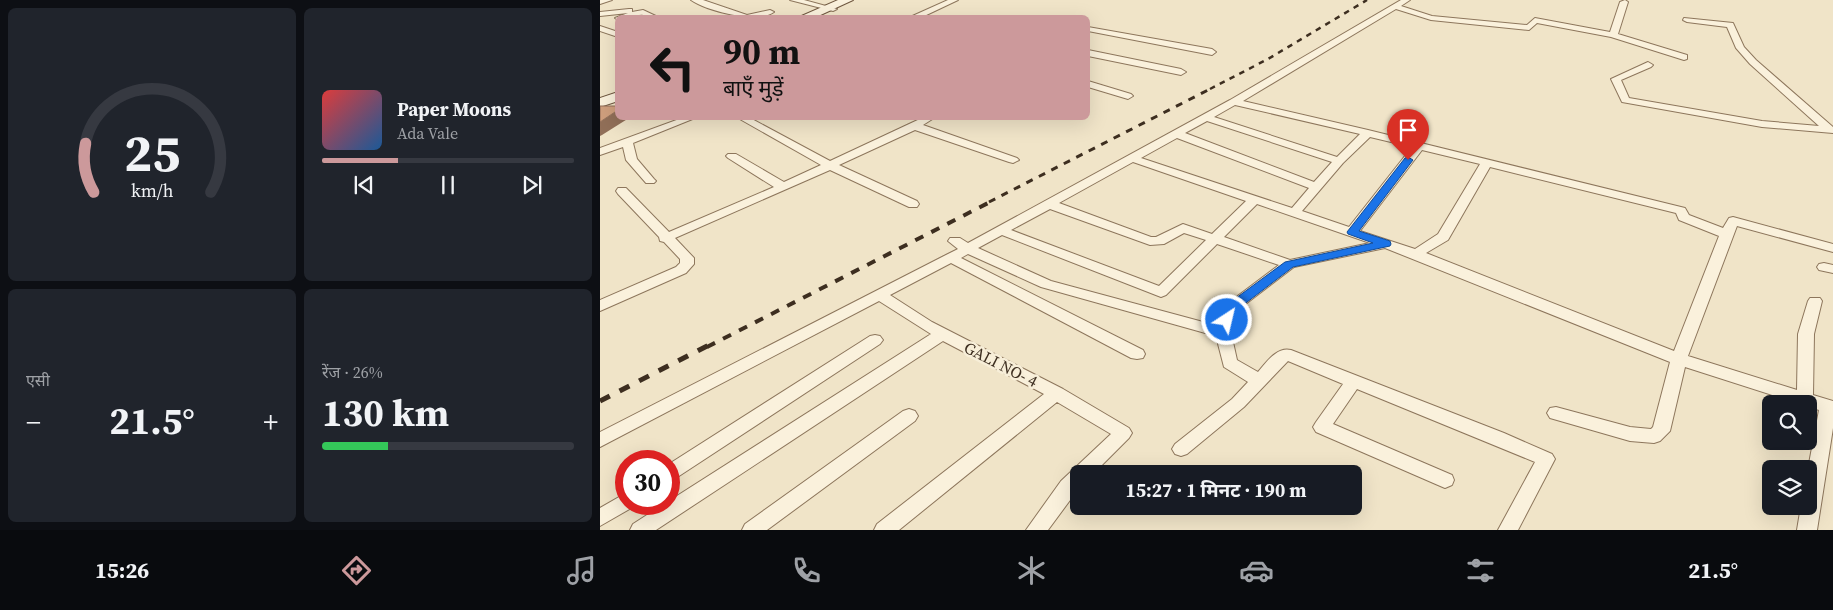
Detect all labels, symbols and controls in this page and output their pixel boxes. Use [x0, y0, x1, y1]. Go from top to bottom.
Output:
text: 90 m [723, 28, 800, 76]
icon: left [640, 35, 705, 100]
text: बाएँ मुड़ें [723, 73, 783, 103]
text: Paper Moons [397, 96, 511, 122]
pin [1387, 109, 1429, 160]
icon: arrive [1394, 116, 1422, 144]
text: 25 [124, 117, 180, 188]
text: Ada Vale [397, 122, 458, 144]
icon: previous [350, 171, 378, 199]
icon: pause [434, 171, 462, 199]
icon: next [518, 171, 546, 199]
text: km/h [131, 178, 174, 203]
position arrow [1200, 293, 1252, 345]
street label: GALI NO- 4 [960, 336, 1042, 392]
text: रेंज · 26% [322, 361, 383, 383]
text: एसी [26, 369, 50, 391]
text: 130 km [322, 387, 449, 439]
text: 21.5° [109, 395, 195, 447]
map controls [1762, 395, 1817, 515]
button: search [1762, 395, 1817, 450]
text: − [26, 403, 41, 441]
text: + [263, 403, 278, 441]
speed limit sign: 30 [615, 450, 680, 515]
button: layers [1762, 460, 1817, 515]
text: 15:27 · 1 मिनट · 190 m [1126, 477, 1307, 503]
icon: directions [339, 553, 374, 588]
icon: music [564, 553, 599, 588]
icon: phone [789, 553, 824, 588]
icon: climate [1014, 553, 1049, 588]
icon: car [1239, 553, 1274, 588]
icon: filters [1463, 553, 1498, 588]
text: 15:26 [95, 555, 149, 585]
text: 21.5° [1688, 555, 1738, 585]

